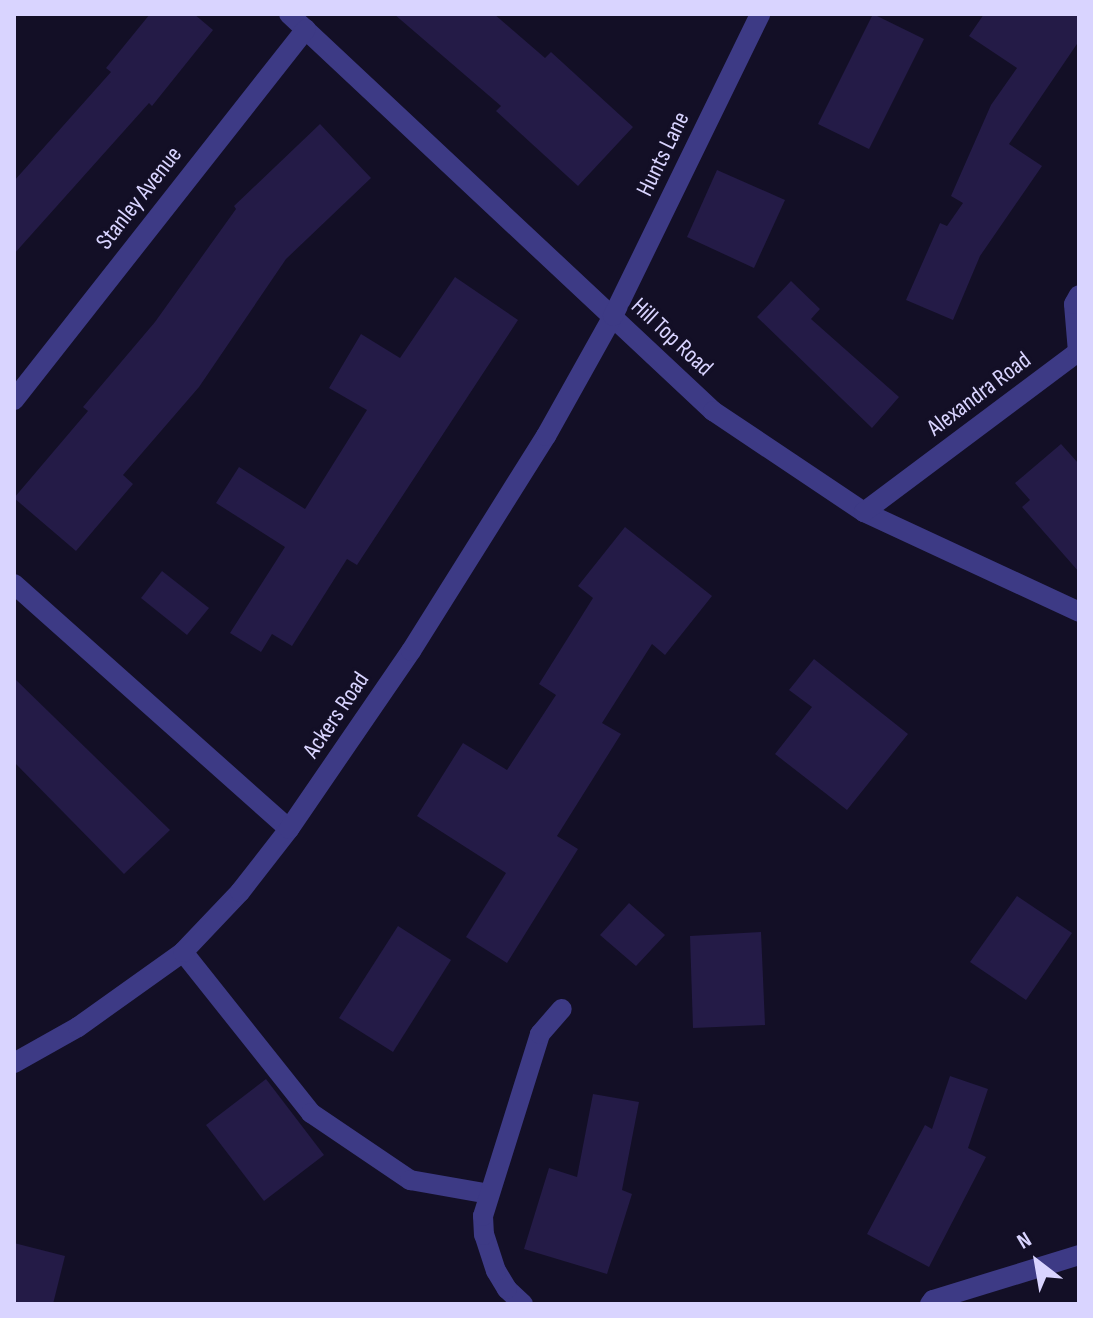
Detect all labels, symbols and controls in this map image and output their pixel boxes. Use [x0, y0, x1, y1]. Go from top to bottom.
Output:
street label: Hunts Lane [630, 107, 696, 201]
street label: Stanley Avenue [90, 141, 188, 255]
street label: Hill Top Road [625, 292, 719, 382]
street label: Alexandra Road [921, 346, 1037, 442]
street label: Ackers Road [297, 666, 375, 764]
north arrow [997, 1222, 1077, 1302]
text: N [1012, 1226, 1036, 1256]

